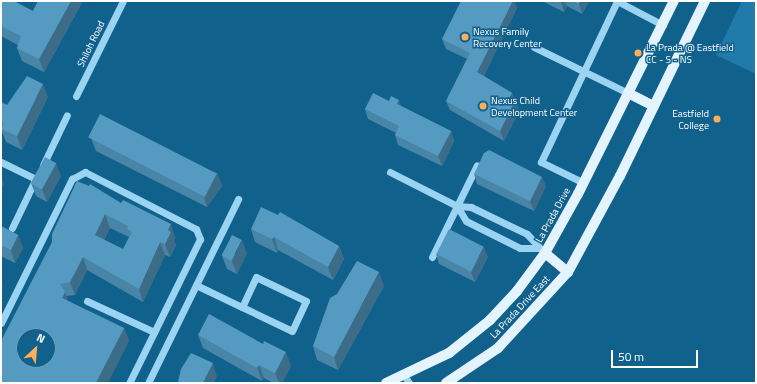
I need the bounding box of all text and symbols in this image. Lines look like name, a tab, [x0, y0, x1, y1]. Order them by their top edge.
street label: Shiloh Road	[75, 19, 107, 69]
place label: Nexus Family Recovery Center	[473, 25, 542, 48]
marker: Nexus Family Recovery Center	[460, 32, 470, 42]
place label: La Prada @ Eastfield CC - S - NS	[646, 41, 734, 64]
marker: La Prada @ Eastfield CC - S - NS	[633, 48, 643, 58]
place label: Nexus Child Development Center	[491, 94, 577, 118]
marker: Nexus Child Development Center	[478, 101, 488, 111]
place label: Eastfield College	[672, 107, 709, 130]
marker: Eastfield College	[712, 114, 722, 124]
street label: La Prada Drive	[533, 186, 573, 244]
street label: La Prada Drive East	[488, 273, 552, 341]
north arrow	[16, 328, 56, 368]
text: N	[34, 329, 48, 347]
scale bar	[613, 342, 700, 368]
text: 50 m	[618, 347, 644, 366]

